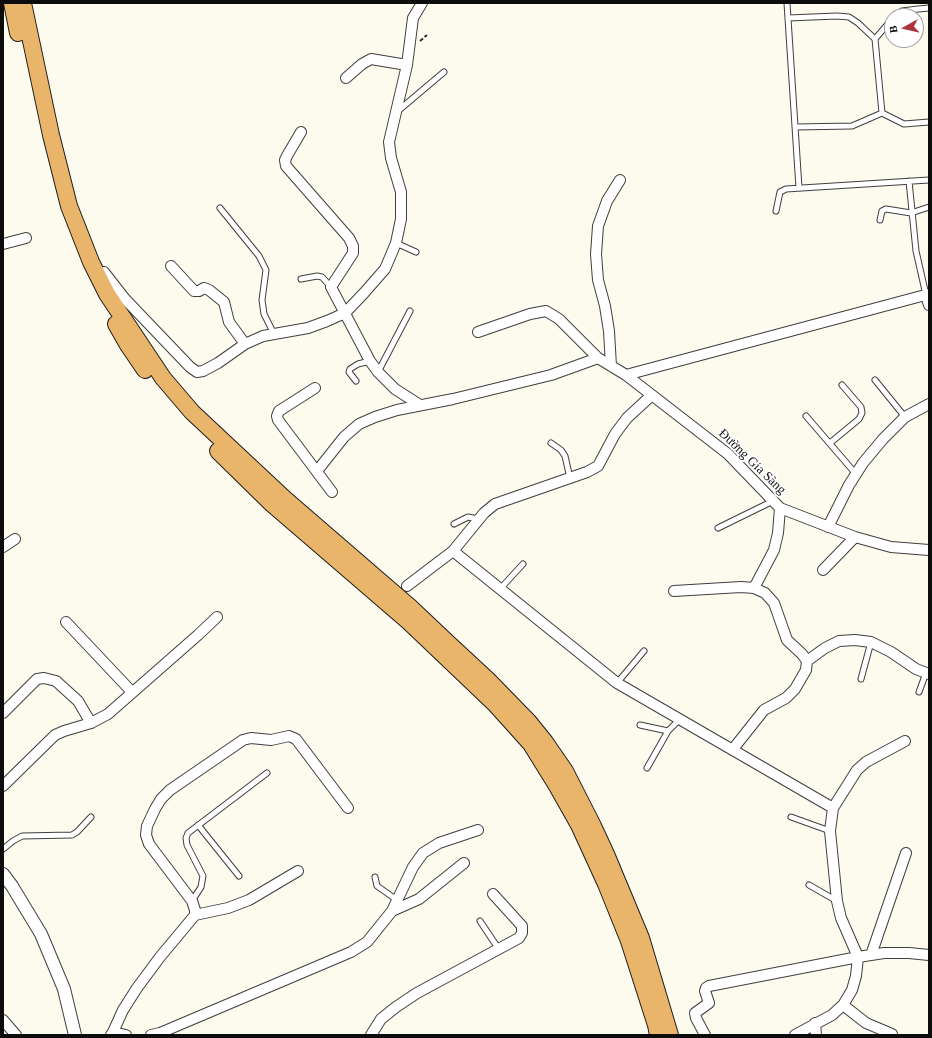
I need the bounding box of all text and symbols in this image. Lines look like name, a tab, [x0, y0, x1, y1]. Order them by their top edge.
north arrow	[884, 8, 924, 48]
text: B	[887, 25, 900, 34]
street label: Đường Gia Sàng	[715, 426, 789, 498]

